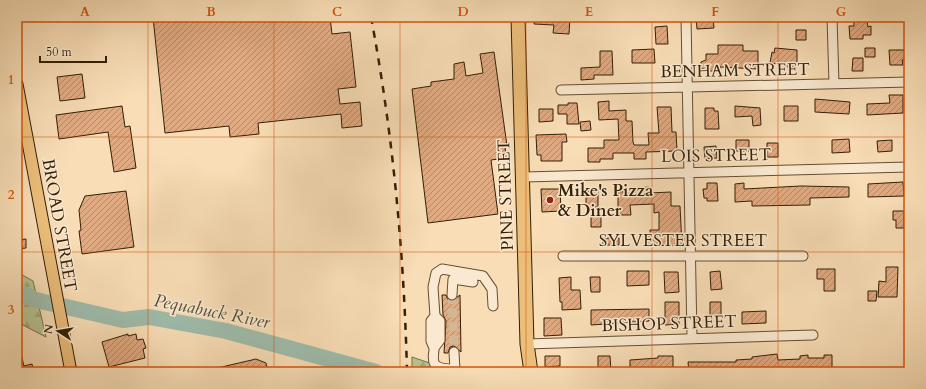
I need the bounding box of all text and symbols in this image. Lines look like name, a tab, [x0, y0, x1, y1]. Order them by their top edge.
text: A	[80, 3, 90, 21]
text: B	[206, 3, 216, 21]
text: C	[332, 3, 342, 21]
text: D	[457, 3, 469, 21]
text: E	[585, 3, 593, 21]
text: F	[711, 3, 719, 21]
text: G	[836, 3, 847, 21]
scale bar	[40, 38, 106, 64]
text: 50 m	[46, 44, 73, 60]
street label: BENHAM STREET	[660, 58, 810, 83]
text: 1	[8, 71, 14, 89]
street label: PINE STREET	[492, 139, 519, 251]
street label: LOIS STREET	[661, 143, 771, 168]
street label: BROAD STREET	[36, 157, 83, 293]
place label: Mike's Pizza & Diner	[558, 179, 654, 222]
text: 2	[8, 186, 15, 204]
marker: Mike's Pizza & Diner	[545, 195, 555, 205]
street label: SYLVESTER STREET	[599, 229, 767, 252]
water label: Pequabuck River	[152, 288, 273, 335]
text: 3	[8, 301, 15, 319]
street label: BISHOP STREET	[601, 310, 737, 337]
north arrow	[38, 311, 78, 351]
text: N	[40, 322, 57, 335]

